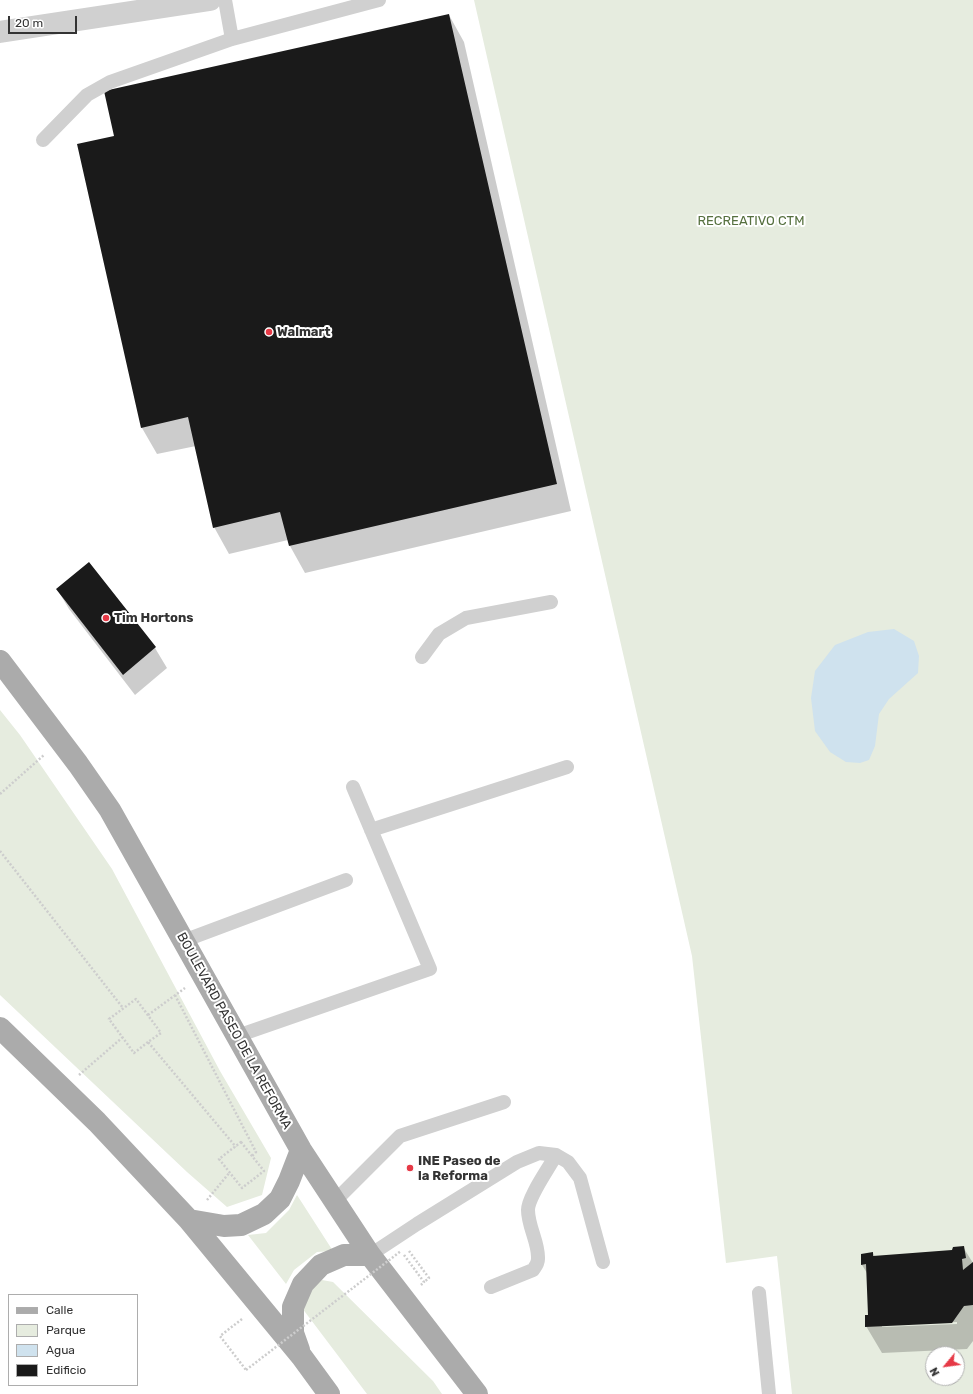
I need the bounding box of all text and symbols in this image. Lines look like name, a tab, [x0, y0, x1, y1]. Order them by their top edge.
scale bar	[10, 8, 79, 34]
text: 20 m	[15, 16, 43, 30]
park label: RECREATIVO CTM	[698, 213, 804, 229]
place label: Walmart	[277, 324, 330, 340]
marker: Walmart	[264, 327, 274, 337]
place label: Tim Hortons	[114, 610, 194, 626]
marker: Tim Hortons	[101, 613, 111, 623]
street label: BOULEVARD PASEO DE LA REFORMA	[173, 930, 295, 1132]
place label: INE Paseo de la Reforma	[418, 1153, 500, 1184]
marker: INE Paseo de la Reforma	[405, 1163, 415, 1173]
legend	[8, 1294, 138, 1386]
text: Calle	[46, 1303, 73, 1317]
text: Parque	[46, 1323, 86, 1337]
text: Agua	[46, 1343, 75, 1357]
north arrow	[925, 1346, 965, 1386]
text: Edificio	[46, 1363, 86, 1377]
text: N	[927, 1365, 943, 1378]

